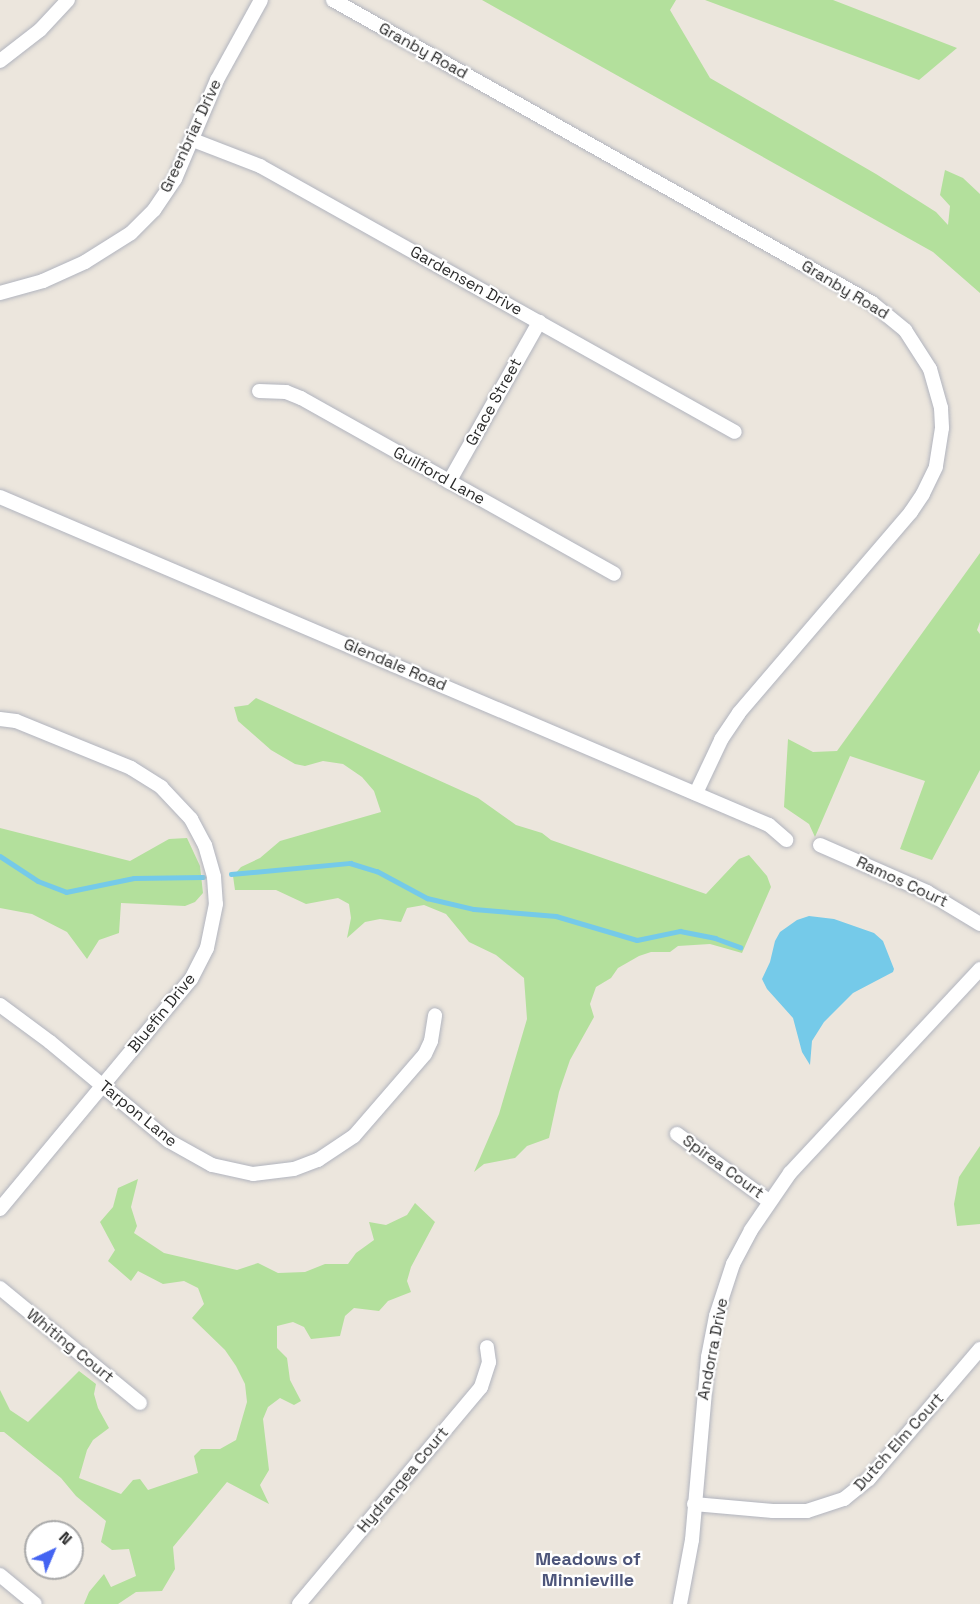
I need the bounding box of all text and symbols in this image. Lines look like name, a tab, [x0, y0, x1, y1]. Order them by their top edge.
street label: Granby Road	[375, 19, 471, 83]
street label: Greenbriar Drive	[156, 76, 226, 196]
street label: Gardensen Drive	[407, 242, 525, 320]
street label: Granby Road	[798, 256, 892, 324]
street label: Grace Street	[462, 355, 526, 449]
street label: Guilford Lane	[390, 443, 488, 509]
street label: Glendale Road	[341, 635, 449, 695]
street label: Ramos Court	[853, 852, 951, 912]
street label: Bluefin Drive	[124, 970, 200, 1056]
street label: Tarpon Lane	[95, 1077, 181, 1151]
street label: Spirea Court	[679, 1131, 767, 1203]
street label: Andorra Drive	[694, 1296, 732, 1402]
street label: Whiting Court	[23, 1305, 117, 1387]
street label: Dutch Elm Court	[850, 1389, 948, 1495]
street label: Hydrangea Court	[353, 1423, 453, 1537]
north arrow	[24, 1520, 84, 1580]
text: N	[54, 1527, 77, 1549]
district label: Meadows of Minnieville	[535, 1549, 641, 1592]

